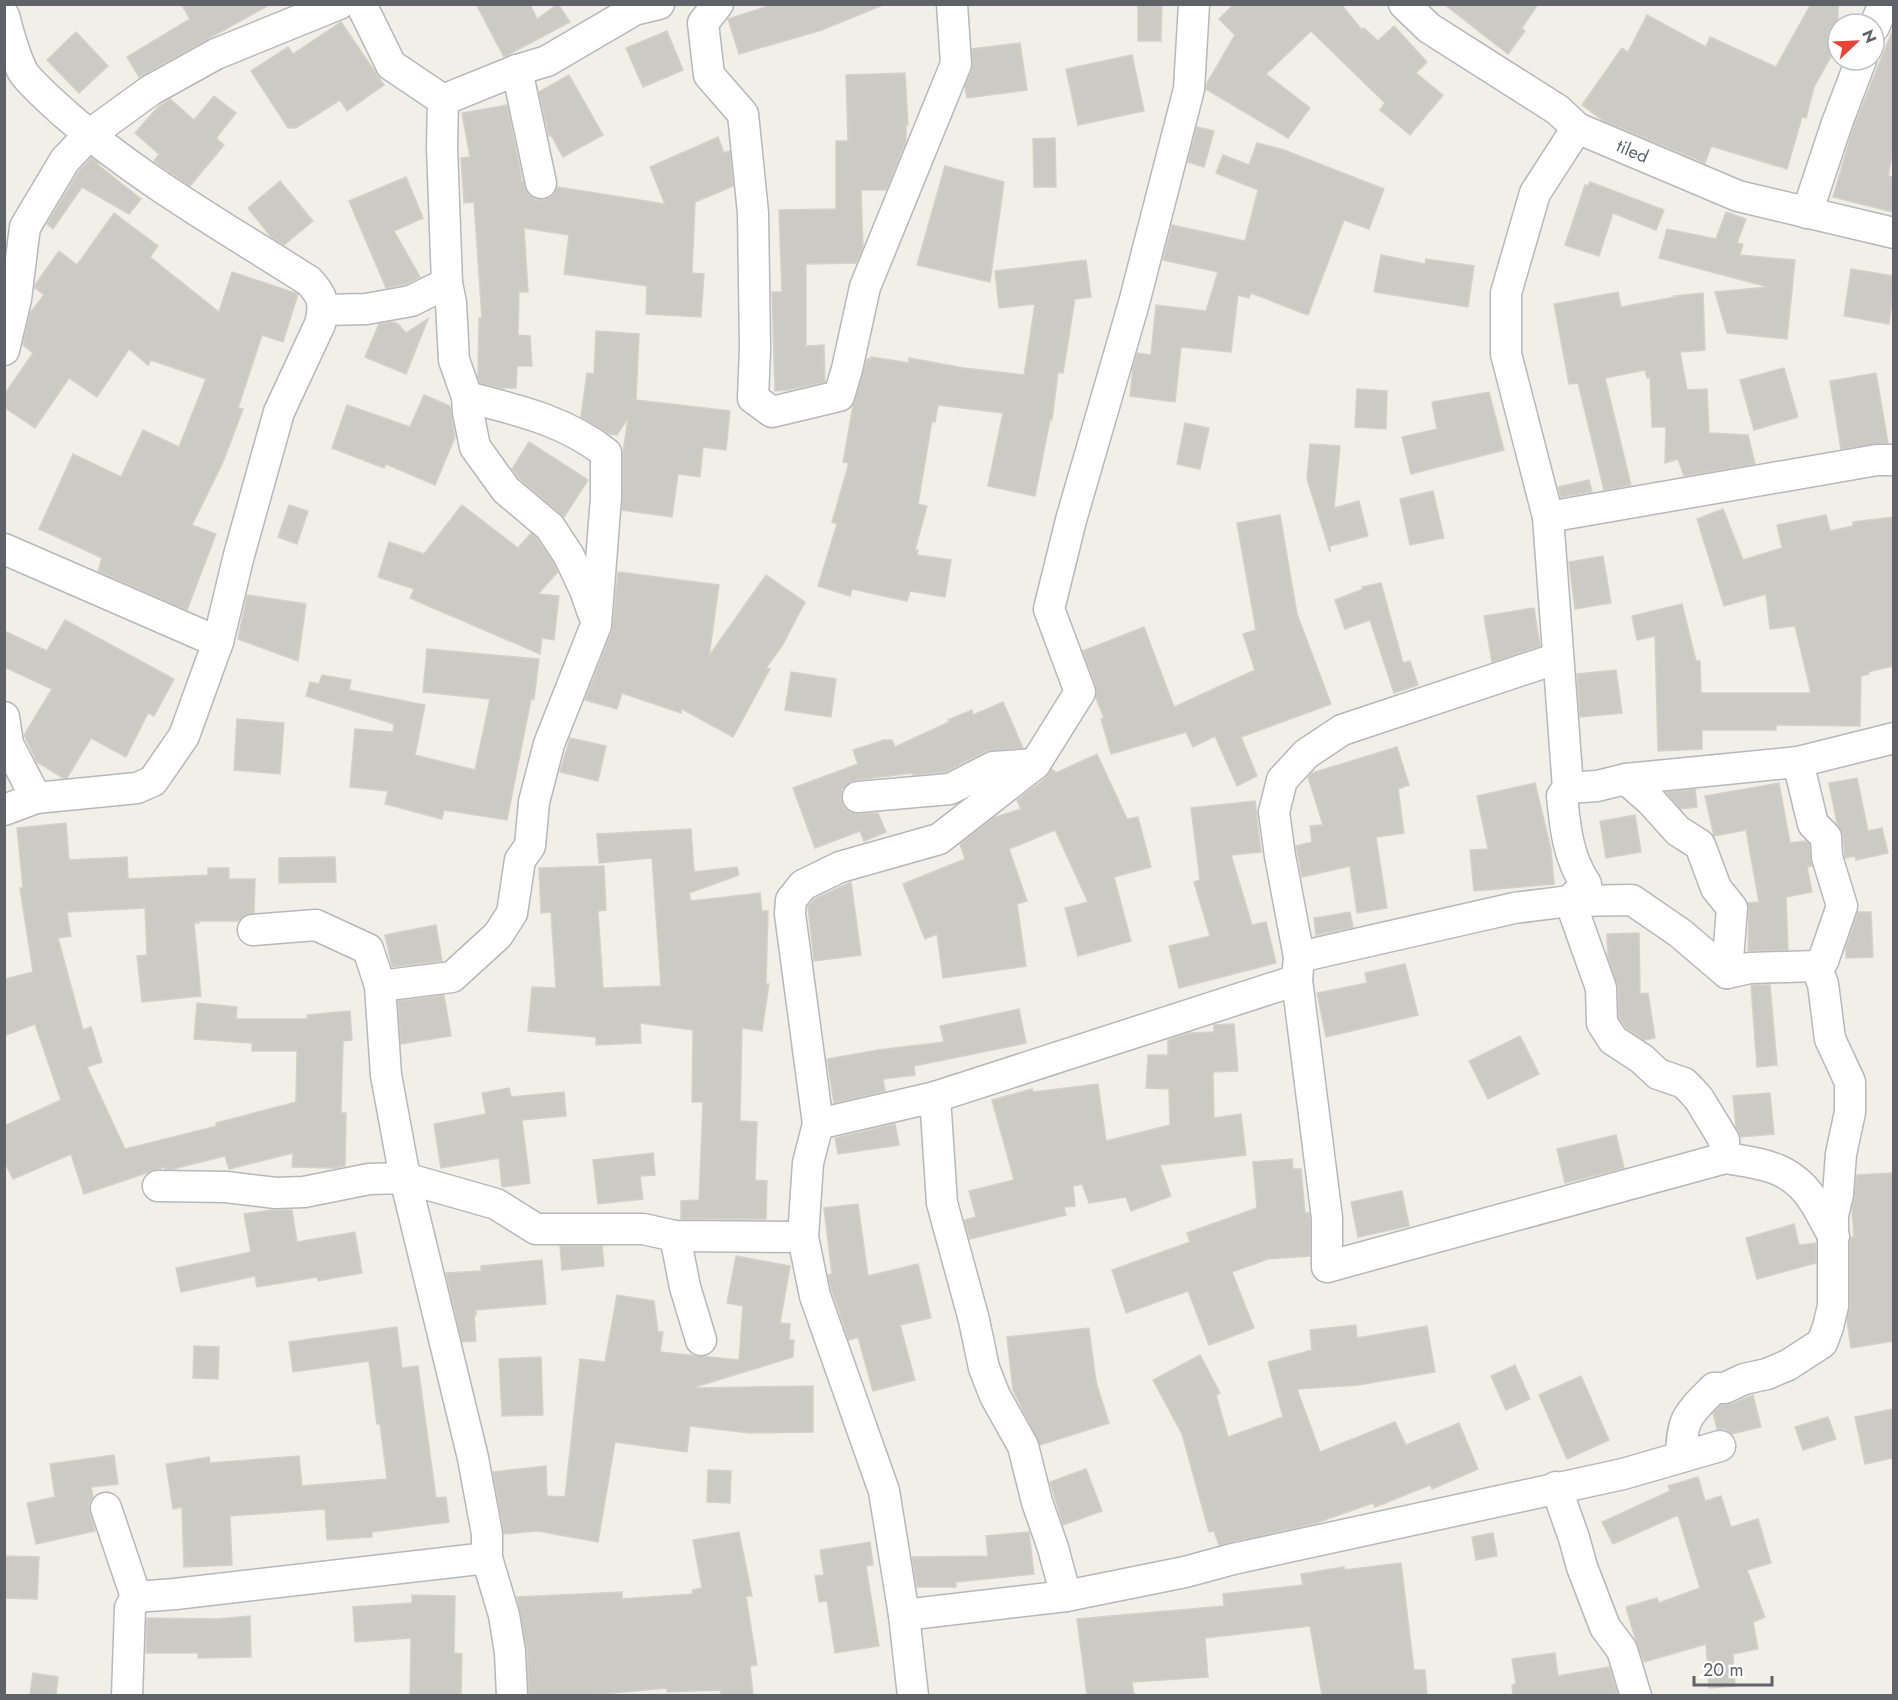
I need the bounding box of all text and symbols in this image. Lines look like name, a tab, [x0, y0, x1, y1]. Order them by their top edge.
north arrow	[1826, 12, 1886, 72]
text: N	[1856, 26, 1882, 47]
street label: tiled	[1612, 133, 1653, 170]
scale bar	[1694, 1649, 1772, 1687]
text: 20 m	[1703, 1657, 1743, 1683]

